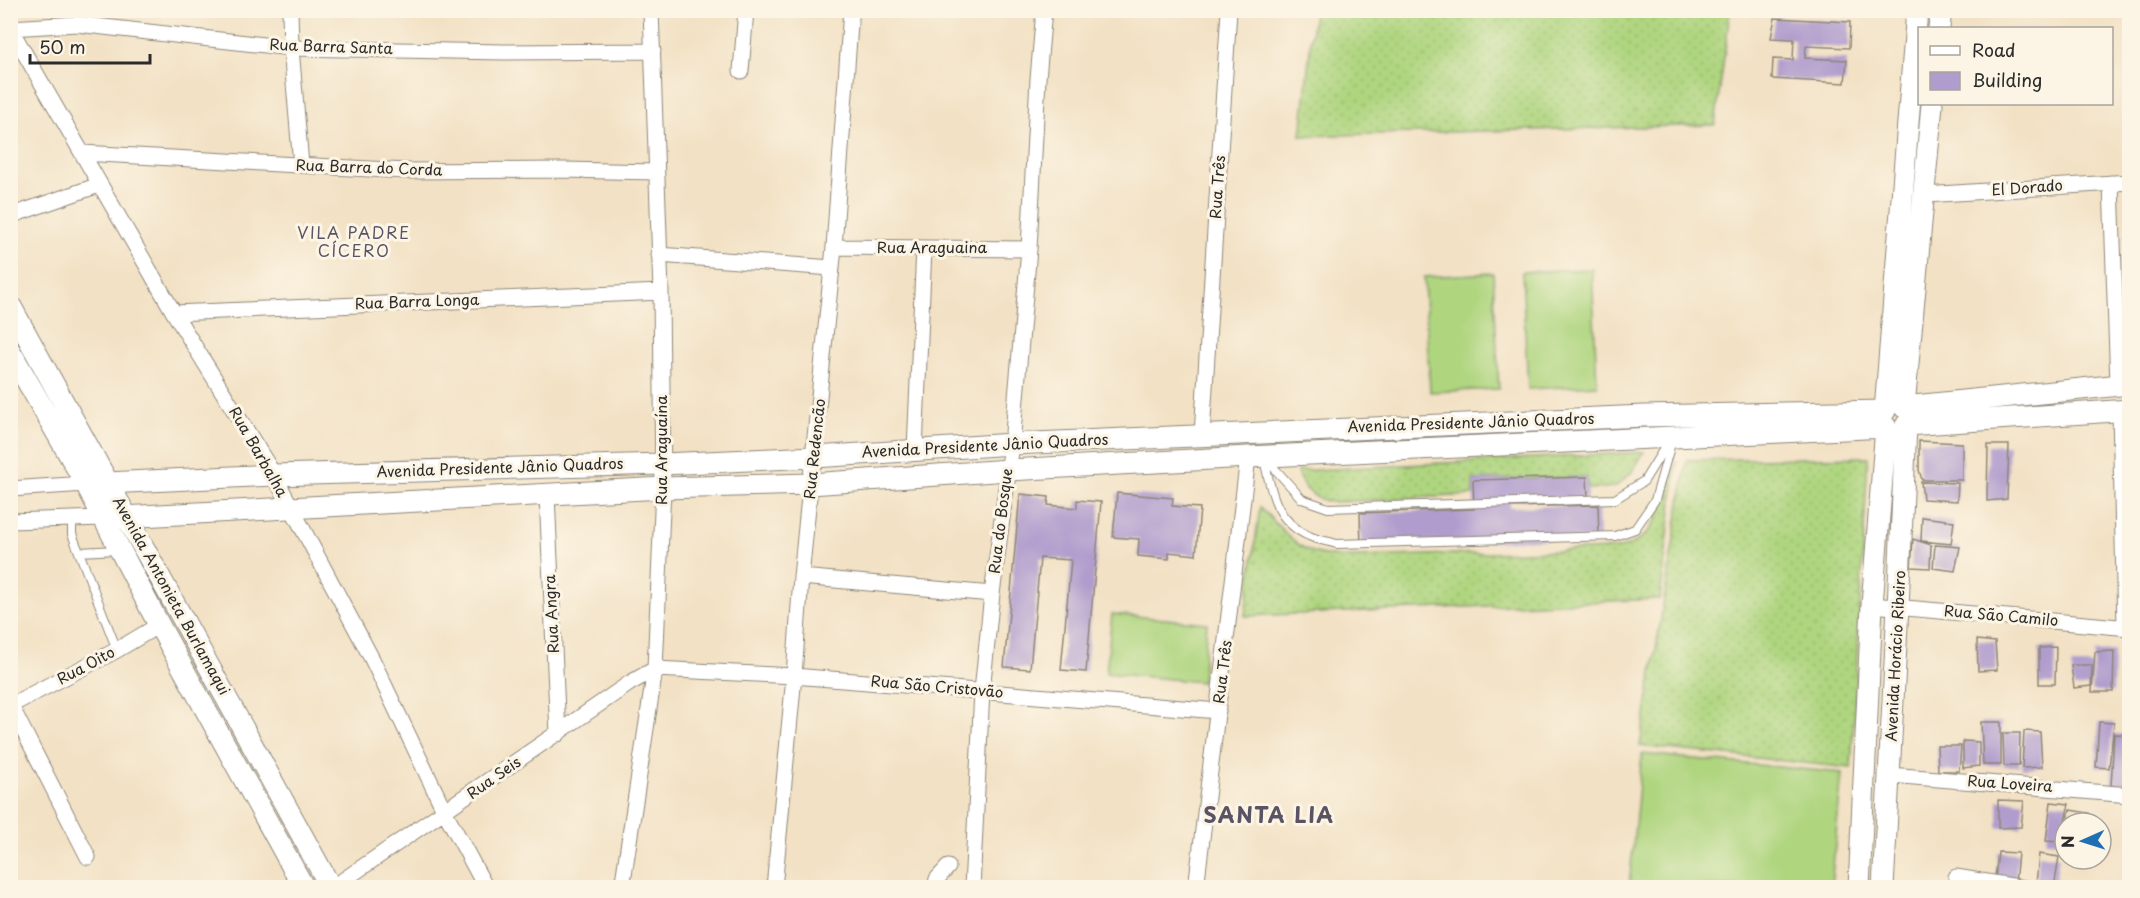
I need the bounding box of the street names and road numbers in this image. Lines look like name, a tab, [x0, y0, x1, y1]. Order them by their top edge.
street label: Rua Barra Santa	[269, 32, 394, 59]
street label: Rua Barra do Corda	[295, 152, 443, 181]
street label: Rua Três	[1203, 154, 1230, 219]
street label: El Dorado	[1990, 173, 2063, 200]
street label: Rua Araguaina	[877, 235, 988, 258]
street label: Rua Barra Longa	[354, 287, 480, 314]
street label: Rua Araguaína	[649, 395, 672, 505]
street label: Rua Redencão	[797, 397, 830, 500]
street label: Rua Barbalha	[224, 402, 295, 501]
street label: Avenida Presidente Jânio Quadros	[1347, 406, 1595, 437]
street label: Avenida Presidente Jânio Quadros	[861, 427, 1109, 462]
street label: Avenida Presidente Jânio Quadros	[376, 451, 624, 482]
street label: Rua do Bosque	[982, 467, 1017, 575]
street label: Avenida Antonieta Burlamaqui	[108, 492, 237, 699]
street label: Avenida Horácio Ribeiro	[1879, 570, 1910, 742]
street label: Rua Angra	[537, 573, 564, 654]
street label: Rua São Camilo	[1943, 598, 2059, 631]
street label: Rua Três	[1206, 639, 1237, 705]
street label: Rua Oito	[52, 640, 118, 690]
street label: Rua São Cristovão	[870, 668, 1004, 703]
street label: Rua Seis	[461, 750, 525, 804]
street label: Rua Loveira	[1967, 768, 2054, 797]

